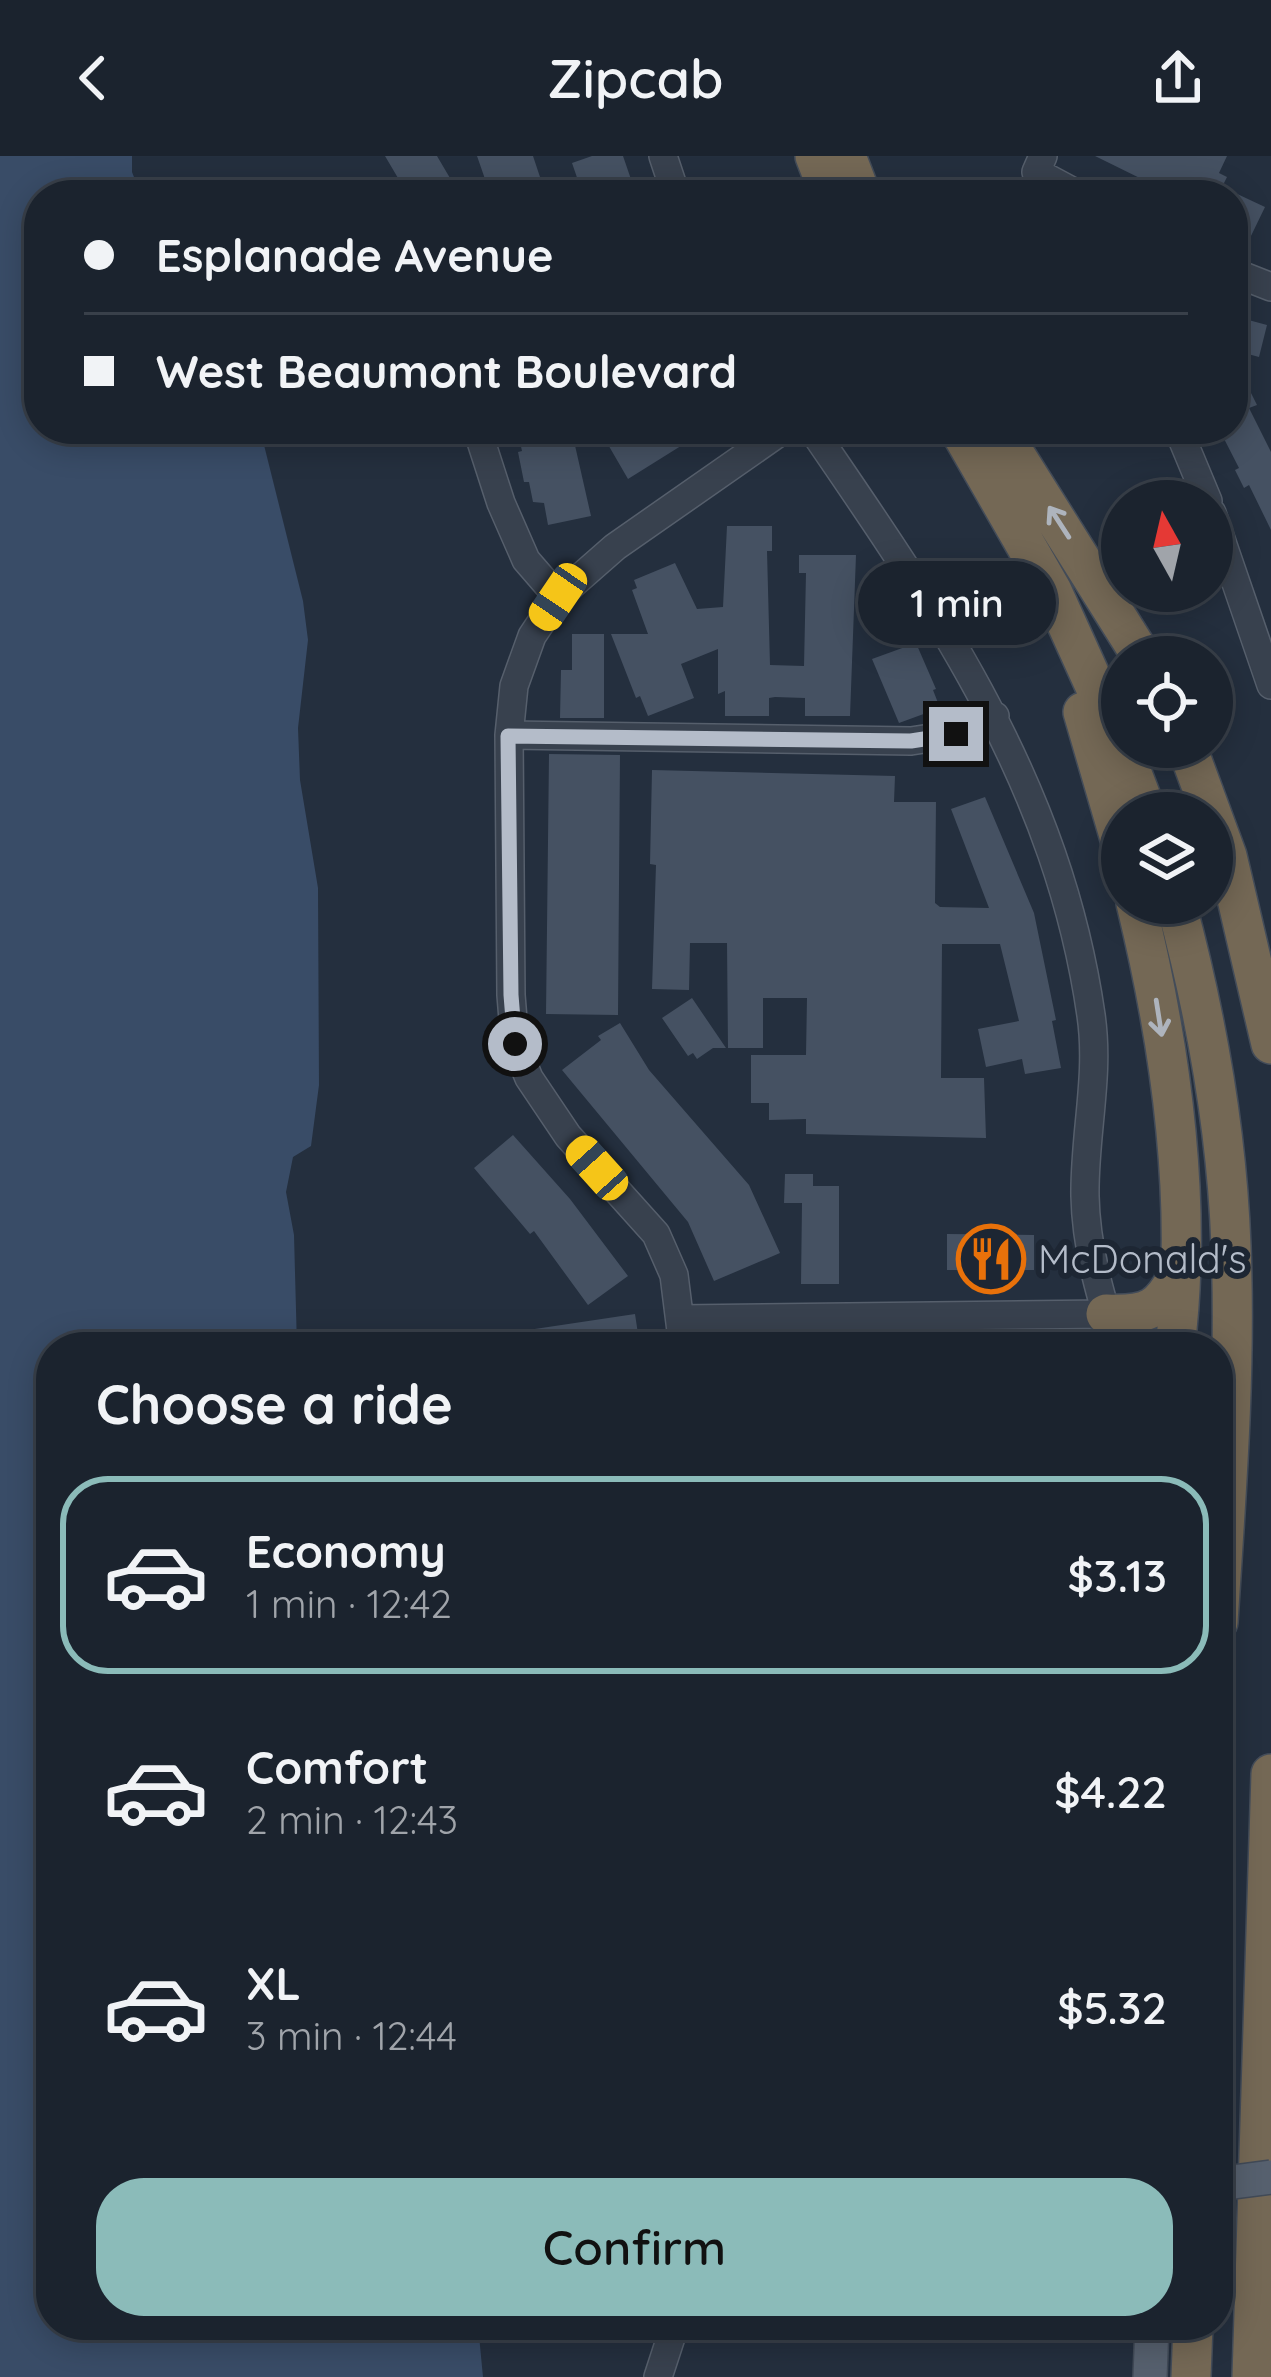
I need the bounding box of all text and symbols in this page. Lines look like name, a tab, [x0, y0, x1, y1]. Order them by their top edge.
text: Zipcab	[548, 44, 723, 112]
icon: back	[60, 45, 126, 111]
icon: share	[1145, 45, 1211, 111]
text: Esplanade Avenue	[156, 227, 554, 283]
text: West Beaumont Boulevard	[156, 343, 737, 399]
north arrow	[1101, 480, 1233, 612]
map controls	[1101, 480, 1233, 924]
one-way arrow	[1046, 505, 1071, 539]
car	[523, 557, 593, 637]
callout: 1 min	[857, 560, 1055, 644]
text: 1 min	[910, 578, 1004, 627]
button: locate	[1101, 636, 1233, 768]
route end	[929, 707, 983, 761]
button: layers	[1101, 792, 1233, 924]
one-way arrow	[1149, 997, 1172, 1036]
route start	[488, 1017, 542, 1071]
car	[560, 1129, 634, 1207]
restaurant icon: McDonald's	[956, 1224, 1026, 1294]
place label: McDonald's	[1038, 1234, 1247, 1283]
text: Choose a ride	[96, 1370, 453, 1438]
icon: car	[102, 1521, 210, 1629]
text: Economy	[246, 1523, 446, 1579]
text: $3.13	[1067, 1547, 1167, 1603]
text: 1 min · 12:42	[246, 1579, 452, 1628]
icon: car	[102, 1737, 210, 1845]
text: Comfort	[246, 1739, 428, 1795]
text: $4.22	[1054, 1763, 1167, 1819]
text: 2 min · 12:43	[246, 1795, 458, 1844]
icon: car	[102, 1953, 210, 2061]
text: XL	[246, 1955, 301, 2011]
text: $5.32	[1057, 1979, 1167, 2035]
text: 3 min · 12:44	[246, 2011, 457, 2060]
button: Confirm	[96, 2178, 1173, 2316]

